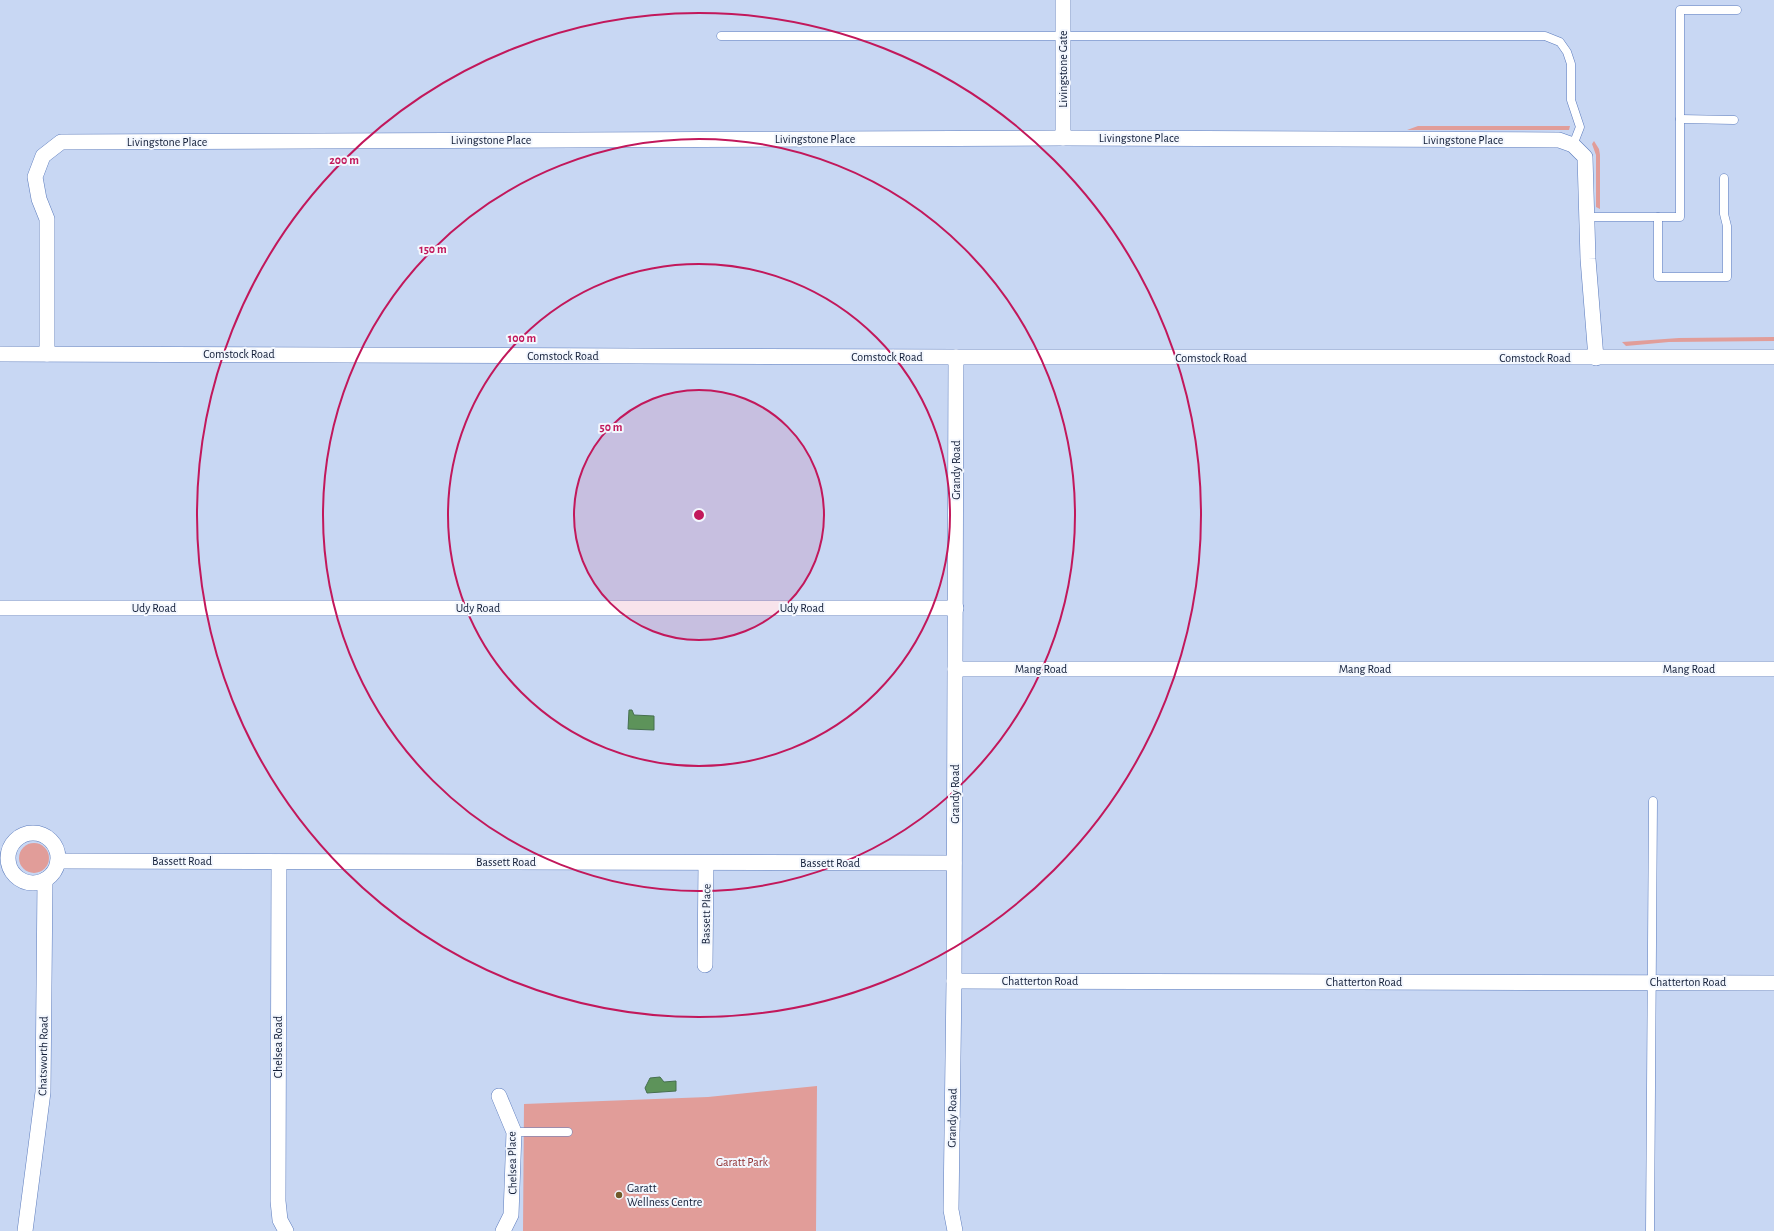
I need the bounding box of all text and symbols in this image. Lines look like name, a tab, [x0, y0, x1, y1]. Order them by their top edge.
street label: Livingstone Gate	[1057, 30, 1069, 108]
street label: Livingstone Place	[1099, 132, 1179, 144]
street label: Livingstone Place	[775, 133, 855, 145]
street label: Livingstone Place	[451, 134, 531, 146]
street label: Livingstone Place	[1423, 134, 1503, 146]
street label: Livingstone Place	[127, 136, 207, 148]
text: 200 m	[329, 154, 359, 166]
text: 150 m	[419, 243, 447, 255]
text: 100 m	[508, 332, 536, 344]
street label: Comstock Road	[203, 348, 275, 360]
street label: Comstock Road	[527, 350, 599, 362]
street label: Comstock Road	[851, 351, 923, 363]
street label: Comstock Road	[1175, 352, 1247, 364]
street label: Comstock Road	[1499, 352, 1571, 364]
text: 50 m	[600, 421, 623, 433]
street label: Grandy Road	[950, 440, 963, 500]
centre of rings	[692, 508, 706, 522]
street label: Udy Road	[132, 602, 176, 615]
street label: Udy Road	[456, 602, 500, 615]
street label: Udy Road	[780, 602, 824, 615]
street label: Mang Road	[1015, 663, 1067, 675]
street label: Mang Road	[1339, 663, 1391, 675]
street label: Mang Road	[1663, 663, 1715, 675]
street label: Grandy Road	[949, 764, 962, 824]
street label: Bassett Road	[152, 855, 212, 867]
street label: Bassett Road	[476, 856, 536, 868]
street label: Bassett Road	[800, 857, 860, 869]
street label: Bassett Place	[699, 883, 713, 945]
street label: Chatterton Road	[1002, 975, 1078, 987]
street label: Chatterton Road	[1326, 976, 1402, 988]
street label: Chatterton Road	[1650, 976, 1726, 988]
street label: Chatsworth Road	[36, 1016, 50, 1096]
street label: Chelsea Road	[272, 1016, 284, 1078]
street label: Grandy Road	[945, 1088, 960, 1148]
street label: Chelsea Place	[505, 1131, 519, 1195]
park label: Garatt Park	[716, 1156, 769, 1168]
place label: Garatt Wellness Centre	[627, 1182, 702, 1208]
marker: Garatt Wellness Centre	[614, 1190, 624, 1200]

